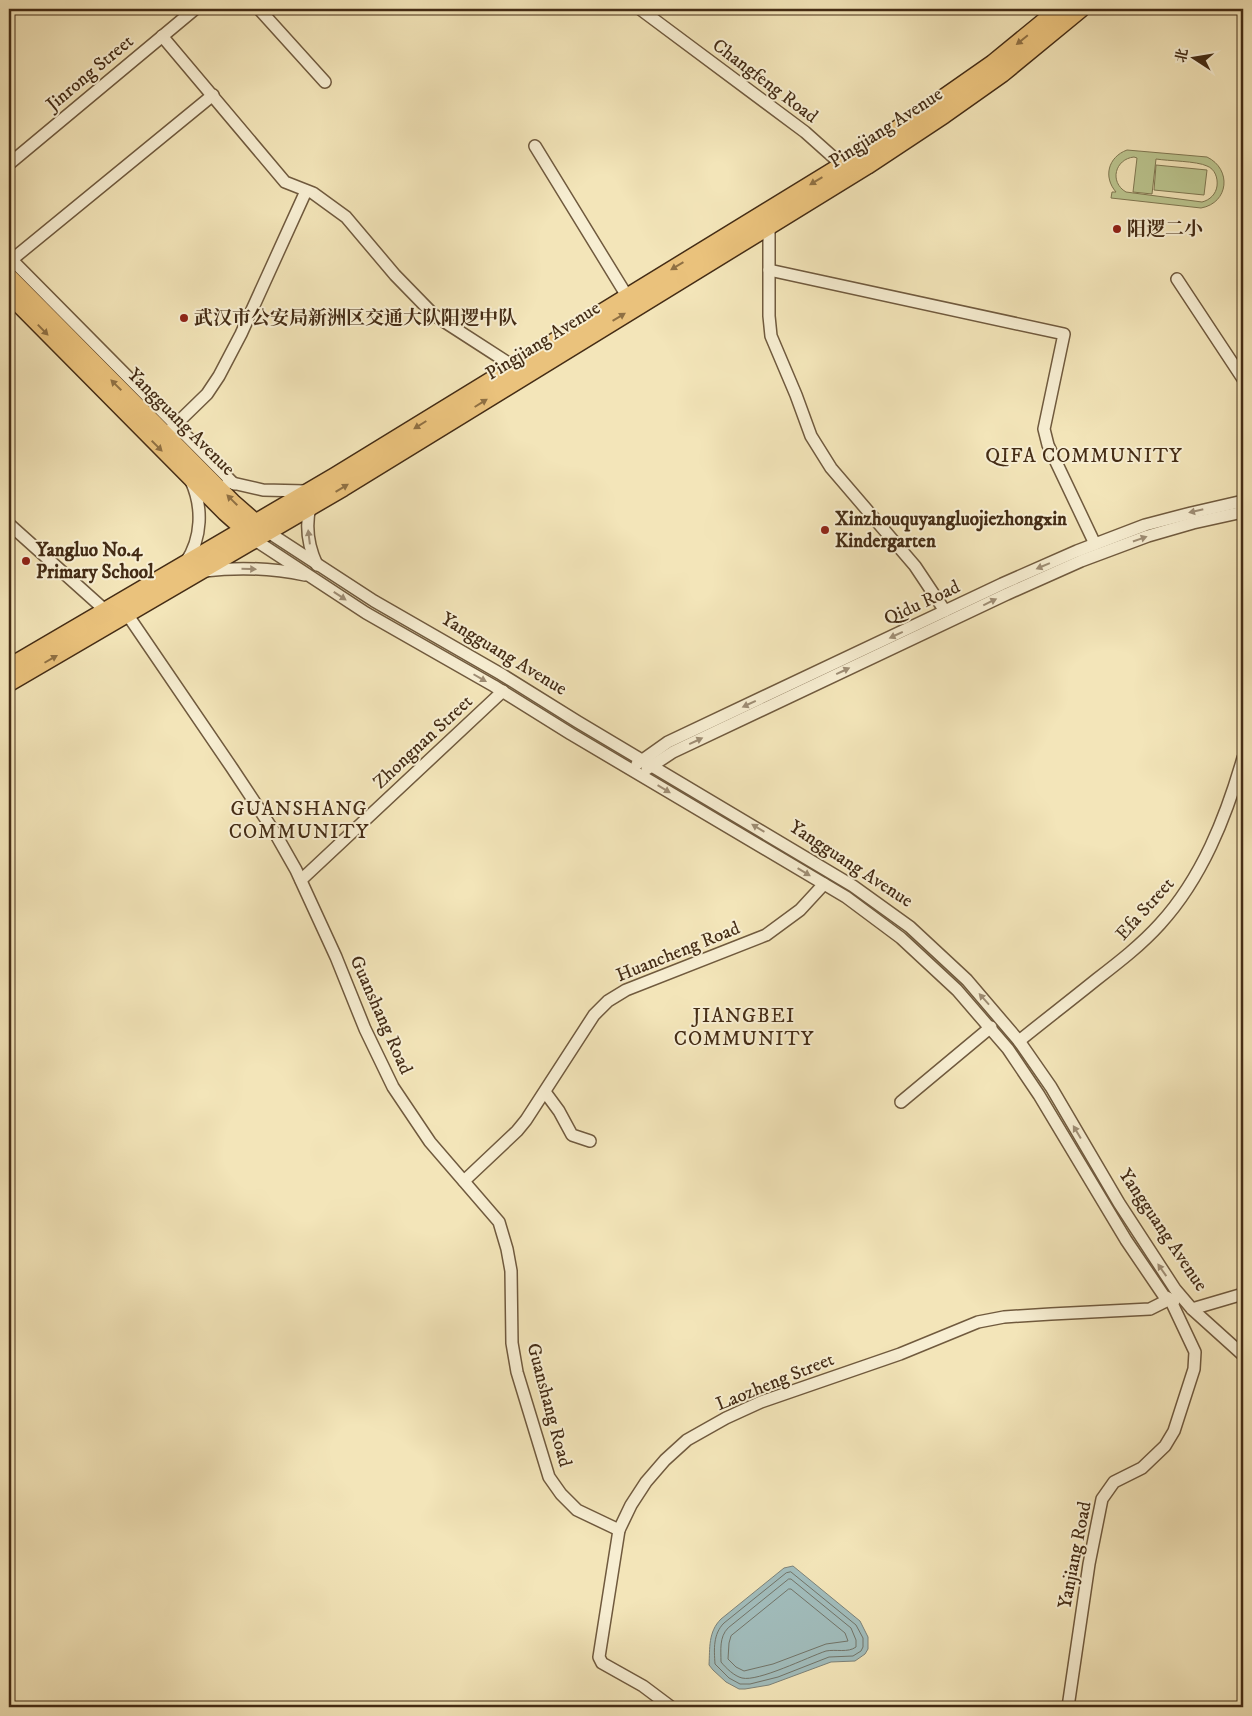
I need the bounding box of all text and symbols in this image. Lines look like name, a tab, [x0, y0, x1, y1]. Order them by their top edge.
street label: Jinrong Street	[40, 30, 138, 117]
north arrow	[1170, 32, 1220, 82]
street label: Changfeng Road	[708, 34, 823, 128]
one-way arrow	[1015, 34, 1028, 45]
text: 北	[1172, 47, 1193, 64]
street label: Pingjiang Avenue	[825, 83, 947, 173]
one-way arrow	[809, 176, 822, 185]
place label: 阳逻二小	[1127, 218, 1203, 241]
marker: 阳逻二小	[1111, 223, 1123, 235]
one-way arrow	[670, 261, 683, 270]
street label: Pingjiang Avenue	[482, 297, 605, 385]
place label: 武汉市公安局新洲区交通大队阳逻中队	[194, 307, 517, 330]
marker: 武汉市公安局新洲区交通大队阳逻中队	[178, 312, 190, 324]
one-way arrow	[612, 313, 625, 322]
one-way arrow	[37, 324, 49, 336]
street label: Yangguang Avenue	[122, 363, 240, 481]
one-way arrow	[111, 380, 123, 392]
one-way arrow	[474, 399, 487, 408]
one-way arrow	[413, 420, 426, 429]
one-way arrow	[151, 439, 163, 451]
district label: QIFA COMMUNITY	[985, 444, 1183, 469]
one-way arrow	[336, 484, 349, 493]
one-way arrow	[226, 494, 238, 506]
place label: Xinzhouquyangluojiezhongxin Kindergarten	[835, 508, 1068, 553]
one-way arrow	[1187, 508, 1203, 516]
marker: Xinzhouquyangluojiezhongxin Kindergarten	[819, 524, 831, 536]
one-way arrow	[305, 528, 313, 544]
one-way arrow	[1133, 534, 1148, 542]
place label: Yangluo No.4 Primary School	[35, 539, 154, 584]
marker: Yangluo No.4 Primary School	[20, 555, 32, 567]
one-way arrow	[1036, 562, 1050, 570]
one-way arrow	[241, 565, 257, 573]
street label: Qidu Road	[880, 575, 964, 631]
one-way arrow	[333, 591, 346, 600]
one-way arrow	[983, 597, 997, 605]
street label: Yangguang Avenue	[437, 607, 571, 701]
one-way arrow	[889, 631, 903, 639]
one-way arrow	[44, 654, 57, 663]
one-way arrow	[836, 667, 850, 675]
one-way arrow	[472, 674, 487, 682]
street label: Zhongnan Street	[369, 690, 477, 794]
one-way arrow	[742, 700, 756, 708]
one-way arrow	[689, 736, 703, 744]
one-way arrow	[657, 784, 670, 793]
district label: GUANSHANG COMMUNITY	[229, 797, 369, 845]
street label: Yangguang Avenue	[785, 816, 917, 913]
one-way arrow	[751, 824, 764, 833]
one-way arrow	[797, 867, 810, 876]
street label: Efa Street	[1111, 873, 1179, 945]
street label: Huancheng Road	[613, 917, 744, 987]
street label: Guanshang Road	[345, 952, 418, 1078]
one-way arrow	[978, 993, 990, 1005]
district label: JIANGBEI COMMUNITY	[674, 1004, 814, 1052]
one-way arrow	[1073, 1124, 1081, 1139]
street label: Yangguang Avenue	[1114, 1164, 1212, 1296]
one-way arrow	[1157, 1263, 1167, 1277]
street label: Guanshang Road	[521, 1340, 577, 1470]
street label: Laozheng Street	[713, 1348, 837, 1416]
street label: Yanjiang Road	[1053, 1499, 1097, 1611]

